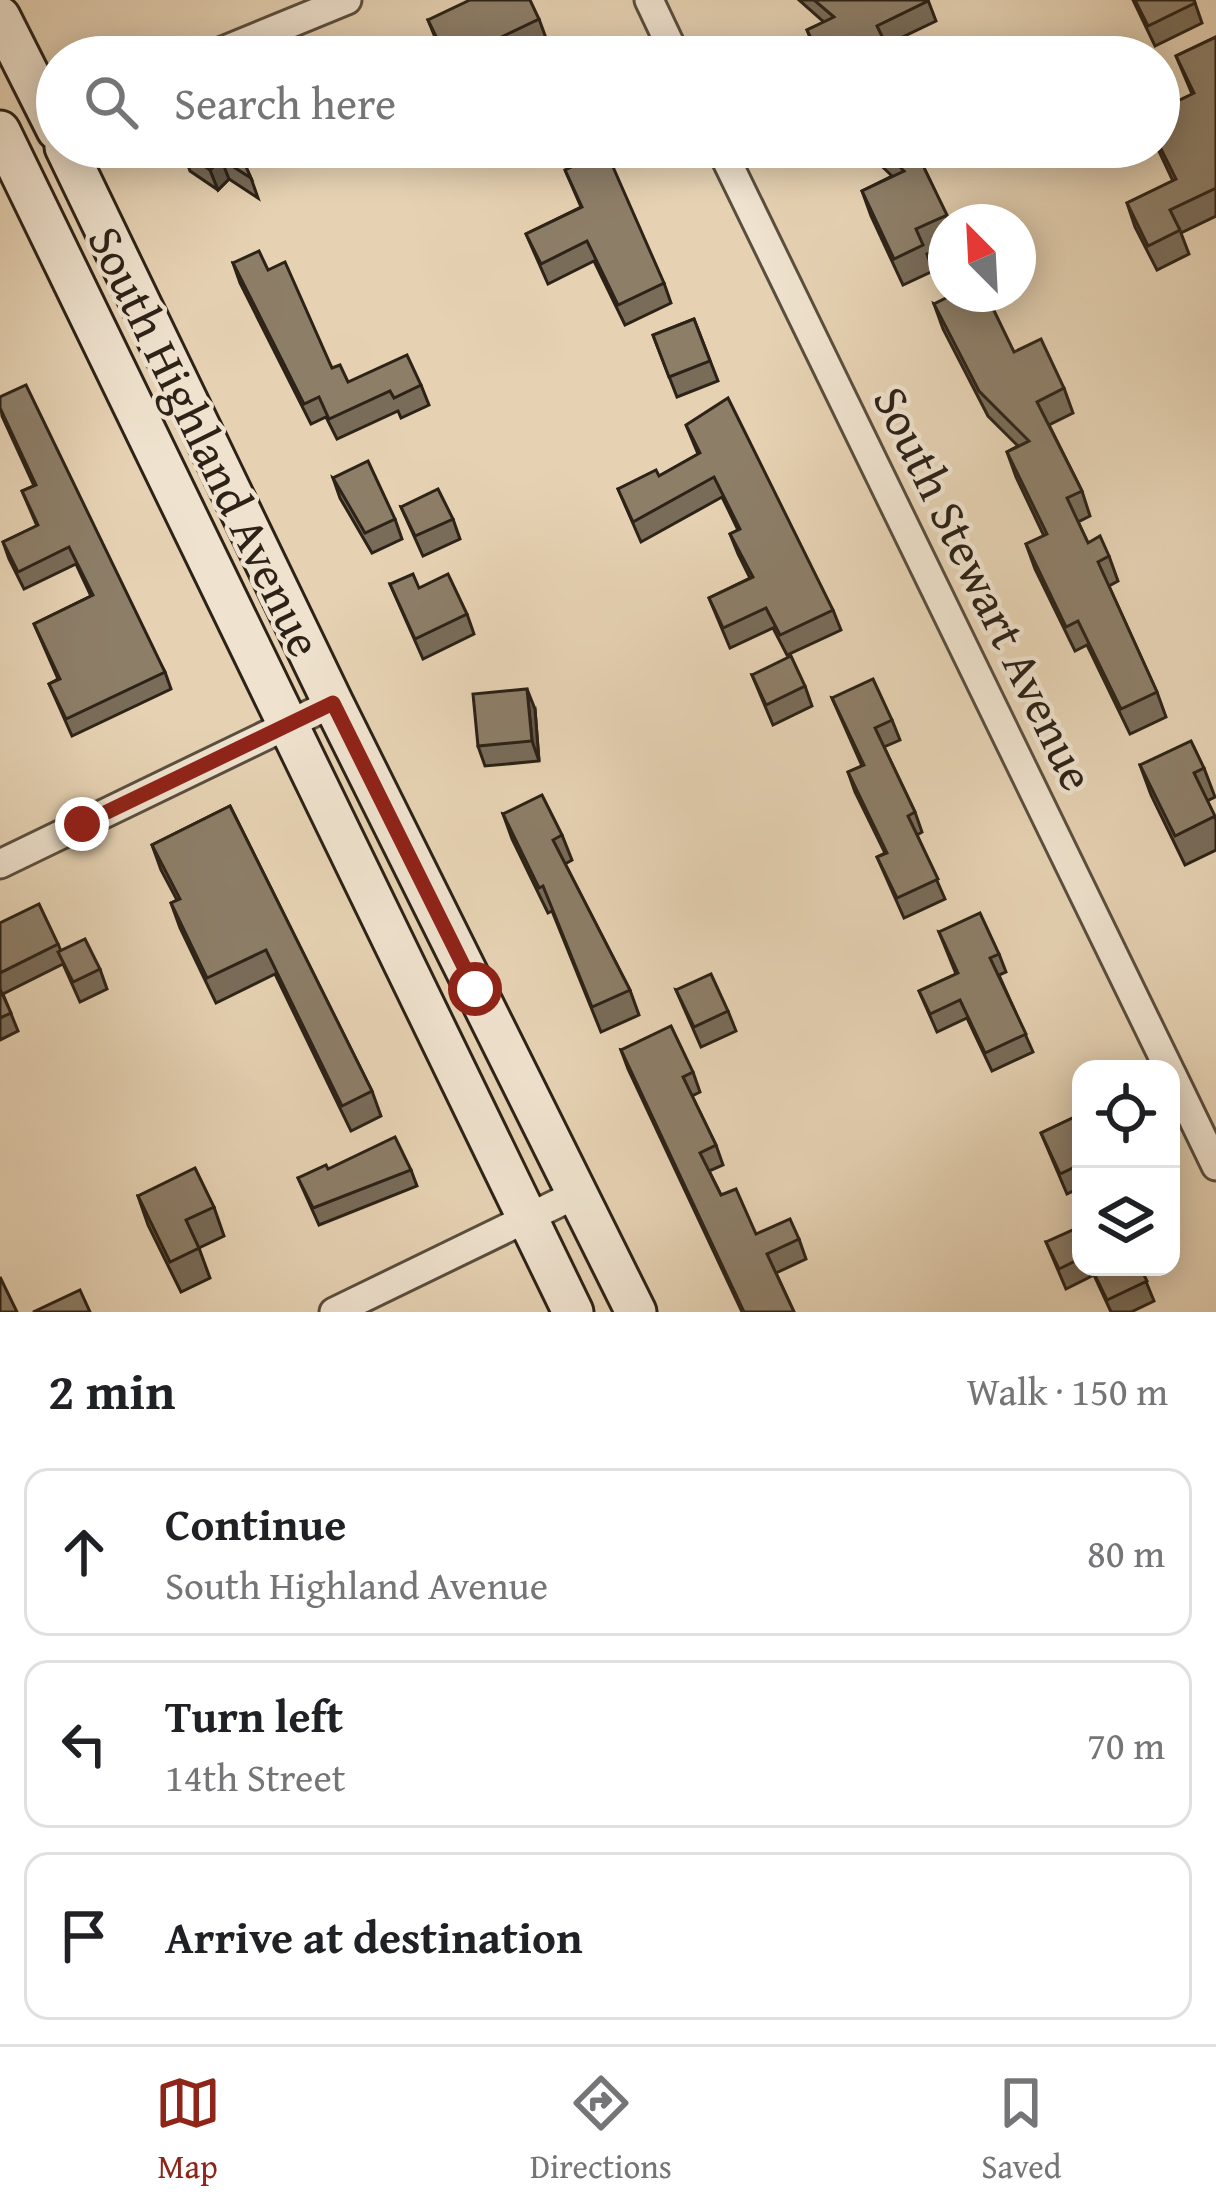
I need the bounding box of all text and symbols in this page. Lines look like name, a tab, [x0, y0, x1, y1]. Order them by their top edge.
search box	[36, 36, 1180, 168]
icon: search	[78, 69, 144, 135]
text: Search here	[174, 70, 396, 135]
north arrow	[928, 204, 1036, 312]
street label: South Highland Avenue	[71, 214, 341, 668]
street label: South Stewart Avenue	[856, 374, 1114, 802]
route end	[55, 797, 109, 851]
route start	[448, 962, 502, 1016]
map controls	[1072, 1060, 1180, 1276]
button: locate	[1072, 1060, 1180, 1168]
button: layers	[1072, 1168, 1180, 1276]
text: 2 min	[48, 1353, 175, 1428]
text: Walk · 150 m	[967, 1362, 1168, 1419]
text: Continue	[165, 1491, 346, 1556]
icon: ahead	[51, 1519, 117, 1585]
text: 80 m	[1087, 1524, 1165, 1581]
text: South Highland Avenue	[165, 1556, 548, 1613]
text: Turn left	[165, 1683, 343, 1748]
icon: left	[51, 1711, 117, 1777]
text: 70 m	[1087, 1716, 1165, 1773]
text: 14th Street	[165, 1748, 345, 1805]
icon: arrive	[51, 1903, 117, 1969]
text: Arrive at destination	[165, 1904, 583, 1969]
tab: Map	[155, 2070, 221, 2190]
tab: Directions	[530, 2070, 672, 2190]
tab: Saved	[981, 2070, 1061, 2190]

